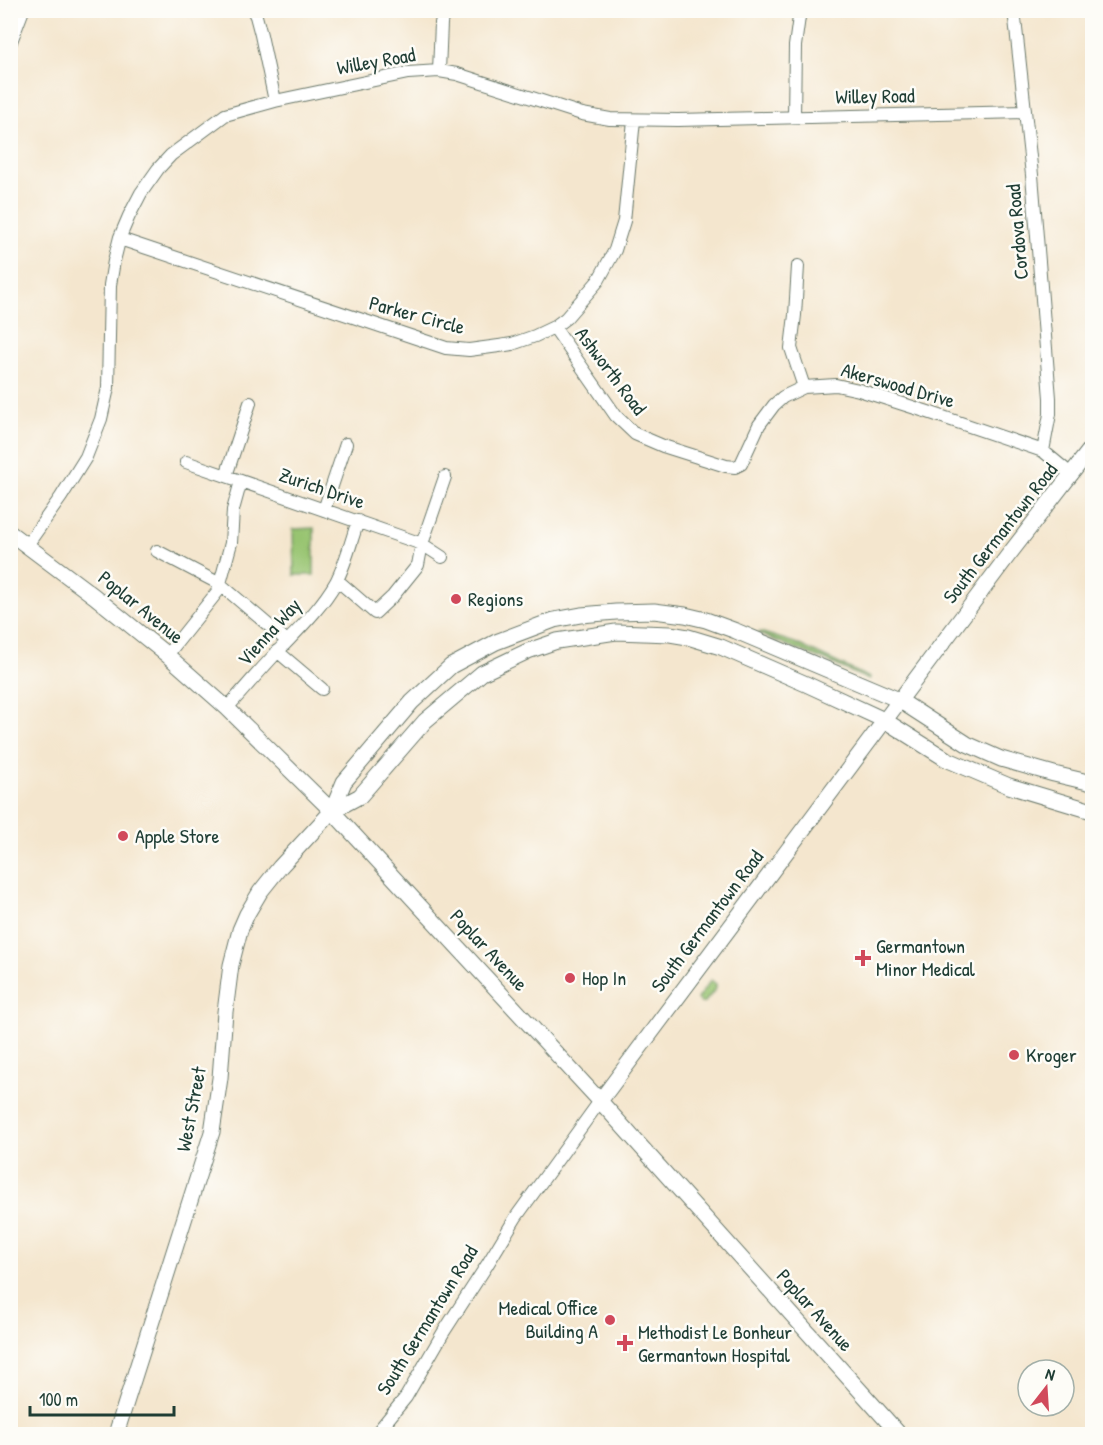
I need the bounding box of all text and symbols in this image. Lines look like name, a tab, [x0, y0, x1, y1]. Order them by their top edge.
street label: Willey Road	[335, 40, 417, 81]
street label: Willey Road	[835, 81, 915, 110]
street label: Cordova Road	[999, 183, 1034, 281]
street label: Parker Circle	[366, 289, 468, 340]
street label: Ashworth Road	[569, 321, 653, 420]
street label: Akerswood Drive	[838, 355, 958, 414]
street label: South Germantown Road	[936, 457, 1063, 609]
street label: Zurich Drive	[276, 460, 369, 515]
street label: Poplar Avenue	[93, 564, 190, 649]
place label: Regions	[468, 585, 524, 612]
street label: Vienna Way	[231, 592, 306, 671]
marker: Regions	[449, 592, 463, 606]
place label: Apple Store	[135, 822, 220, 849]
marker: Apple Store	[116, 829, 130, 843]
street label: South Germantown Road	[644, 844, 769, 997]
street label: Poplar Avenue	[445, 903, 534, 996]
place label: Germantown Minor Medical	[876, 932, 976, 982]
marker: Germantown Minor Medical	[854, 949, 872, 967]
place label: Hop In	[582, 964, 626, 991]
marker: Hop In	[563, 971, 577, 985]
place label: Kroger	[1026, 1041, 1077, 1068]
marker: Kroger	[1007, 1048, 1021, 1062]
street label: West Street	[169, 1063, 212, 1154]
street label: South Germantown Road	[370, 1240, 484, 1400]
street label: Poplar Avenue	[771, 1263, 860, 1357]
place label: Medical Office Building A	[499, 1294, 598, 1344]
marker: Medical Office Building A	[603, 1313, 617, 1327]
place label: Methodist Le Bonheur Germantown Hospital	[638, 1318, 792, 1368]
marker: Methodist Le Bonheur Germantown Hospital	[616, 1334, 634, 1352]
north arrow	[1016, 1358, 1076, 1418]
text: N	[1043, 1362, 1058, 1386]
scale bar	[30, 1379, 174, 1417]
text: 100 m	[39, 1387, 78, 1412]

